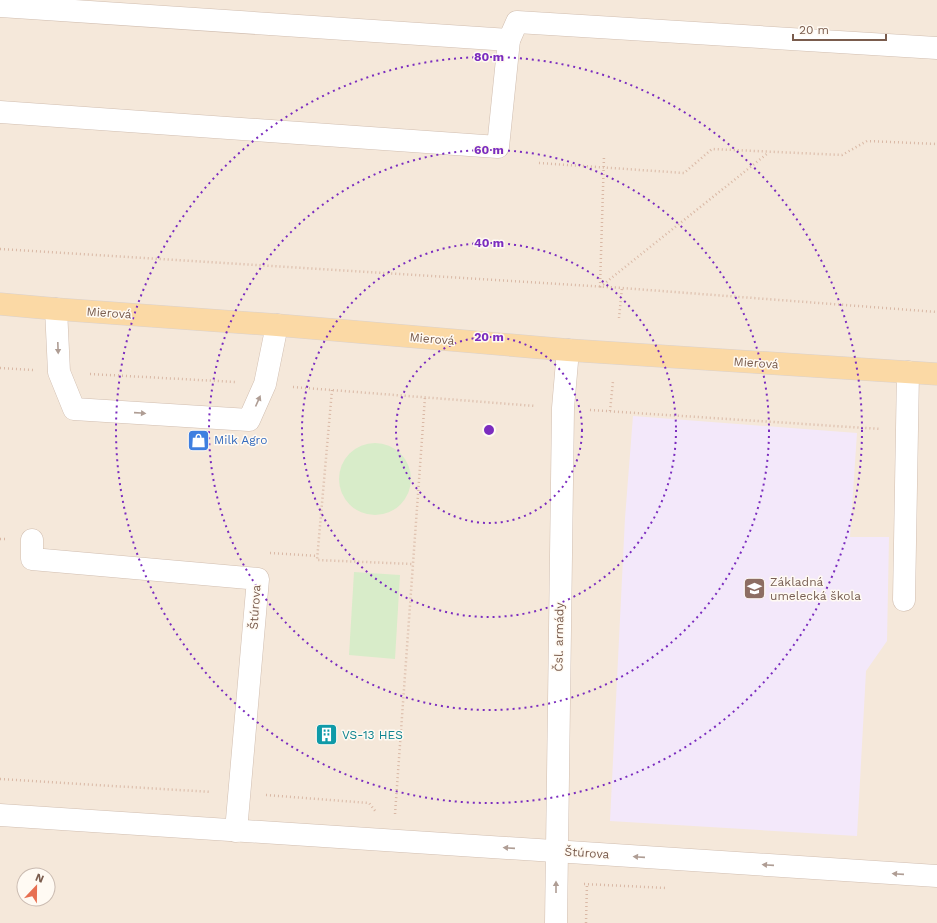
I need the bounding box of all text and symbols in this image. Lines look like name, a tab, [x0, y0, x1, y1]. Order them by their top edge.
scale bar	[793, 16, 886, 42]
text: 20 m	[799, 23, 829, 37]
text: 80 m	[474, 50, 504, 64]
text: 60 m	[474, 143, 504, 157]
text: 40 m	[474, 236, 504, 250]
street label: Mierová	[86, 304, 132, 322]
street label: Mierová	[409, 330, 455, 348]
text: 20 m	[474, 330, 504, 344]
one-way arrow	[55, 342, 61, 355]
street label: Mierová	[733, 354, 779, 372]
one-way arrow	[255, 395, 261, 407]
one-way arrow	[134, 410, 146, 417]
centre of rings	[482, 423, 496, 437]
shop icon: Milk Agro	[185, 427, 211, 453]
place label: Milk Agro	[214, 433, 267, 447]
place label: Základná umelecká škola	[770, 575, 861, 603]
school or university icon: Základná umelecká škola	[742, 576, 768, 602]
street label: Štúrova	[246, 584, 264, 630]
street label: Čsl. armády	[551, 602, 567, 672]
building icon: VS-13 HES	[313, 722, 339, 748]
place label: VS-13 HES	[342, 728, 403, 742]
street label: Štúrova	[564, 844, 610, 862]
one-way arrow	[503, 845, 515, 852]
one-way arrow	[633, 853, 645, 860]
one-way arrow	[762, 862, 774, 869]
north arrow	[16, 867, 56, 907]
one-way arrow	[892, 870, 904, 877]
text: N	[33, 871, 46, 886]
one-way arrow	[553, 880, 559, 893]

